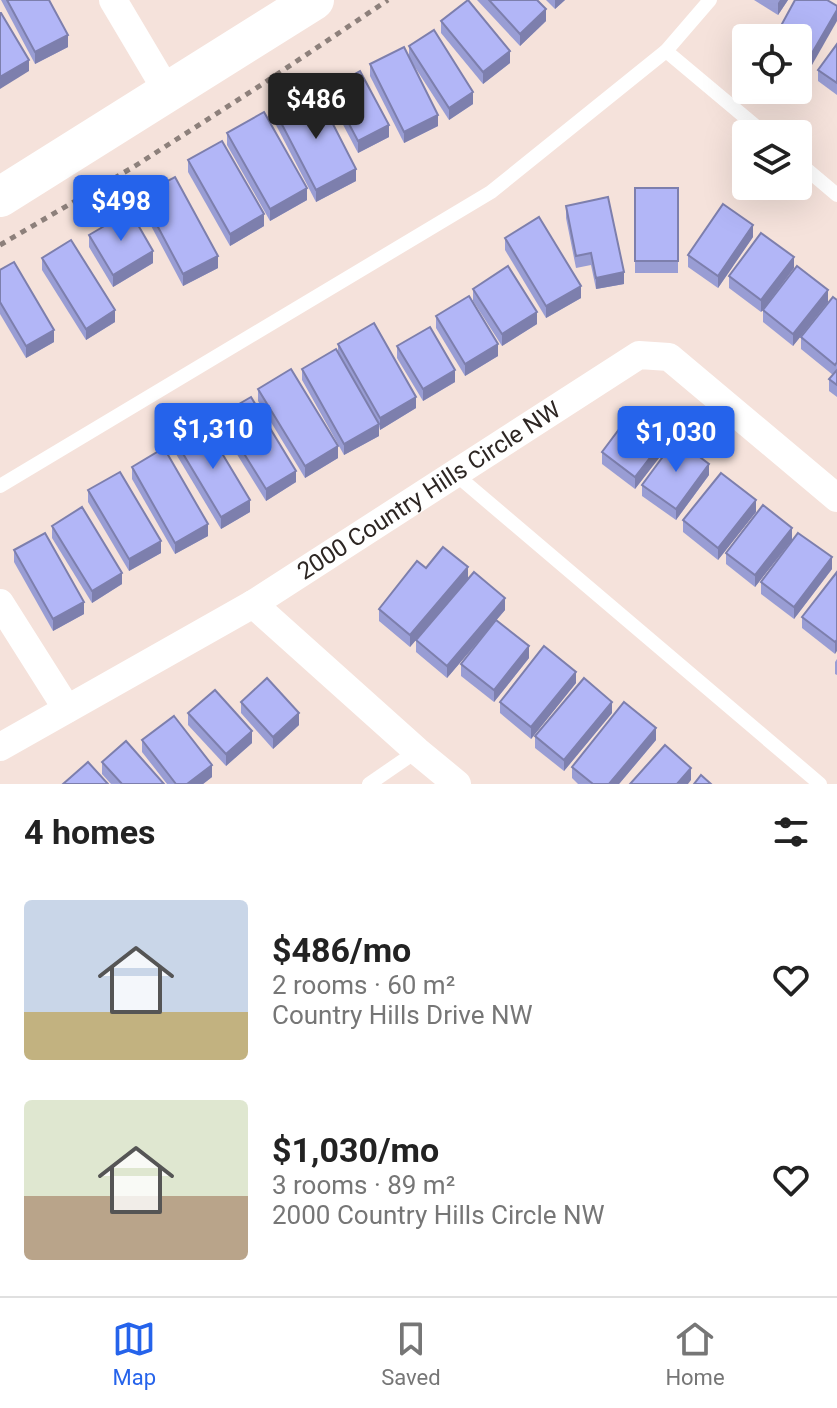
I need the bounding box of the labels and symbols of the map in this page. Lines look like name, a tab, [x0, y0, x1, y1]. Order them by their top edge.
pin: $486	[269, 73, 363, 141]
pin: $498	[74, 175, 168, 243]
street label: 2000 Country Hills Circle NW	[292, 395, 566, 586]
pin: $1,310	[148, 403, 278, 471]
pin: $1,030	[611, 406, 741, 474]

